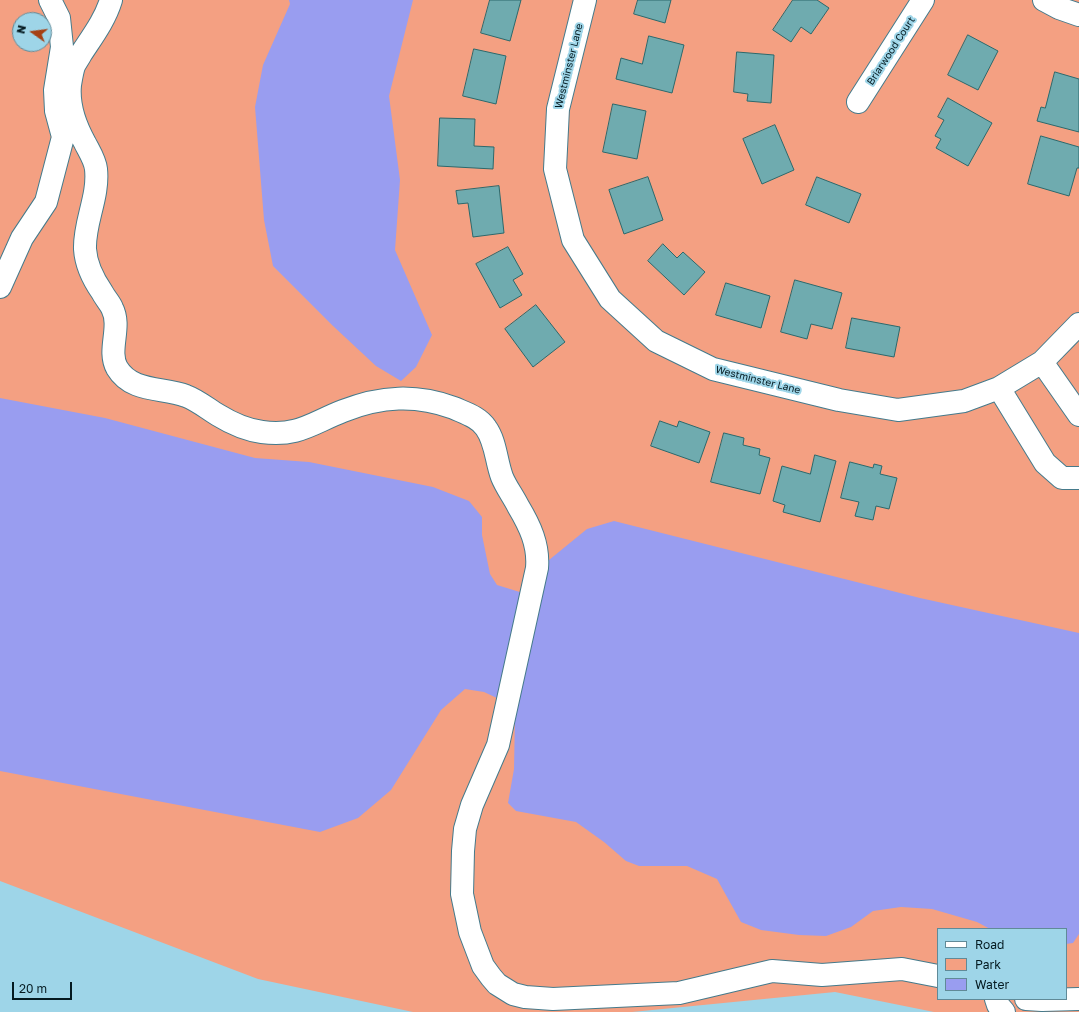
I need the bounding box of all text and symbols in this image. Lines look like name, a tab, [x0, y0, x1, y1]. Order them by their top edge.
north arrow	[12, 12, 52, 52]
street label: Briarwood Court	[865, 15, 917, 87]
street label: Westminster Lane	[553, 22, 585, 110]
text: N	[14, 24, 28, 35]
street label: Westminster Lane	[714, 364, 802, 396]
legend	[937, 928, 1067, 1000]
text: Road	[975, 937, 1004, 952]
text: Park	[975, 957, 1001, 972]
scale bar	[14, 974, 74, 1000]
text: Water	[975, 977, 1009, 992]
text: 20 m	[19, 981, 47, 996]

